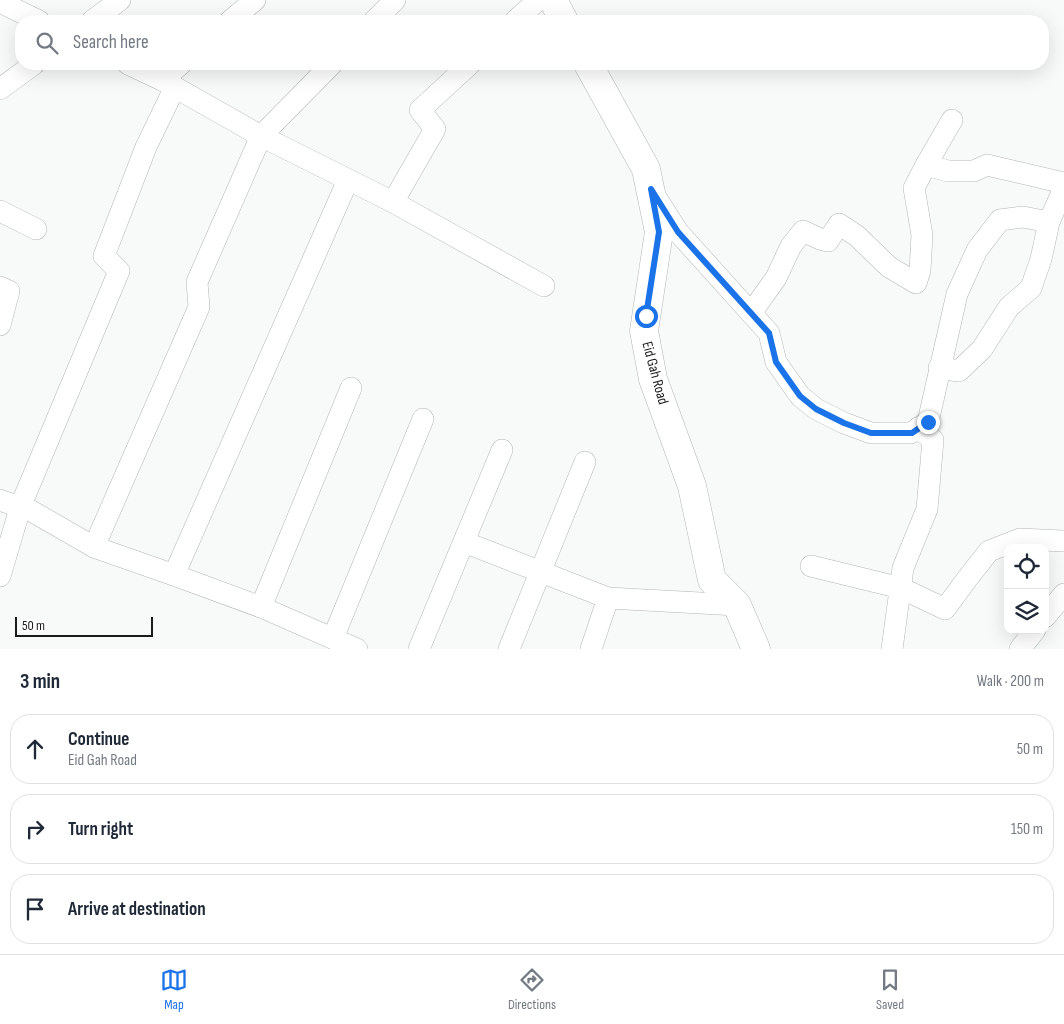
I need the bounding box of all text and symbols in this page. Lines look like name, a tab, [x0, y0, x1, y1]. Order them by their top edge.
search box	[15, 15, 1049, 70]
icon: search	[33, 29, 61, 57]
text: Search here	[73, 31, 149, 54]
route start	[635, 305, 658, 328]
street label: Eid Gah Road	[637, 339, 673, 407]
route end	[917, 411, 940, 434]
map controls	[1004, 544, 1049, 634]
button: locate	[1004, 544, 1049, 589]
button: layers	[1004, 589, 1049, 634]
scale bar	[15, 614, 152, 637]
text: 50 m	[22, 617, 45, 634]
text: 3 min	[20, 669, 60, 694]
text: Walk · 200 m	[977, 672, 1044, 691]
text: Continue	[68, 728, 129, 751]
icon: ahead	[21, 735, 49, 763]
text: 50 m	[1017, 740, 1043, 759]
text: Eid Gah Road	[68, 751, 137, 770]
icon: right	[21, 815, 49, 843]
text: Turn right	[68, 818, 133, 841]
text: 150 m	[1011, 820, 1043, 839]
icon: arrive	[21, 895, 49, 923]
text: Arrive at destination	[68, 898, 206, 921]
tab: Map	[160, 966, 188, 1013]
tab: Directions	[508, 966, 556, 1013]
tab: Saved	[876, 966, 904, 1013]

